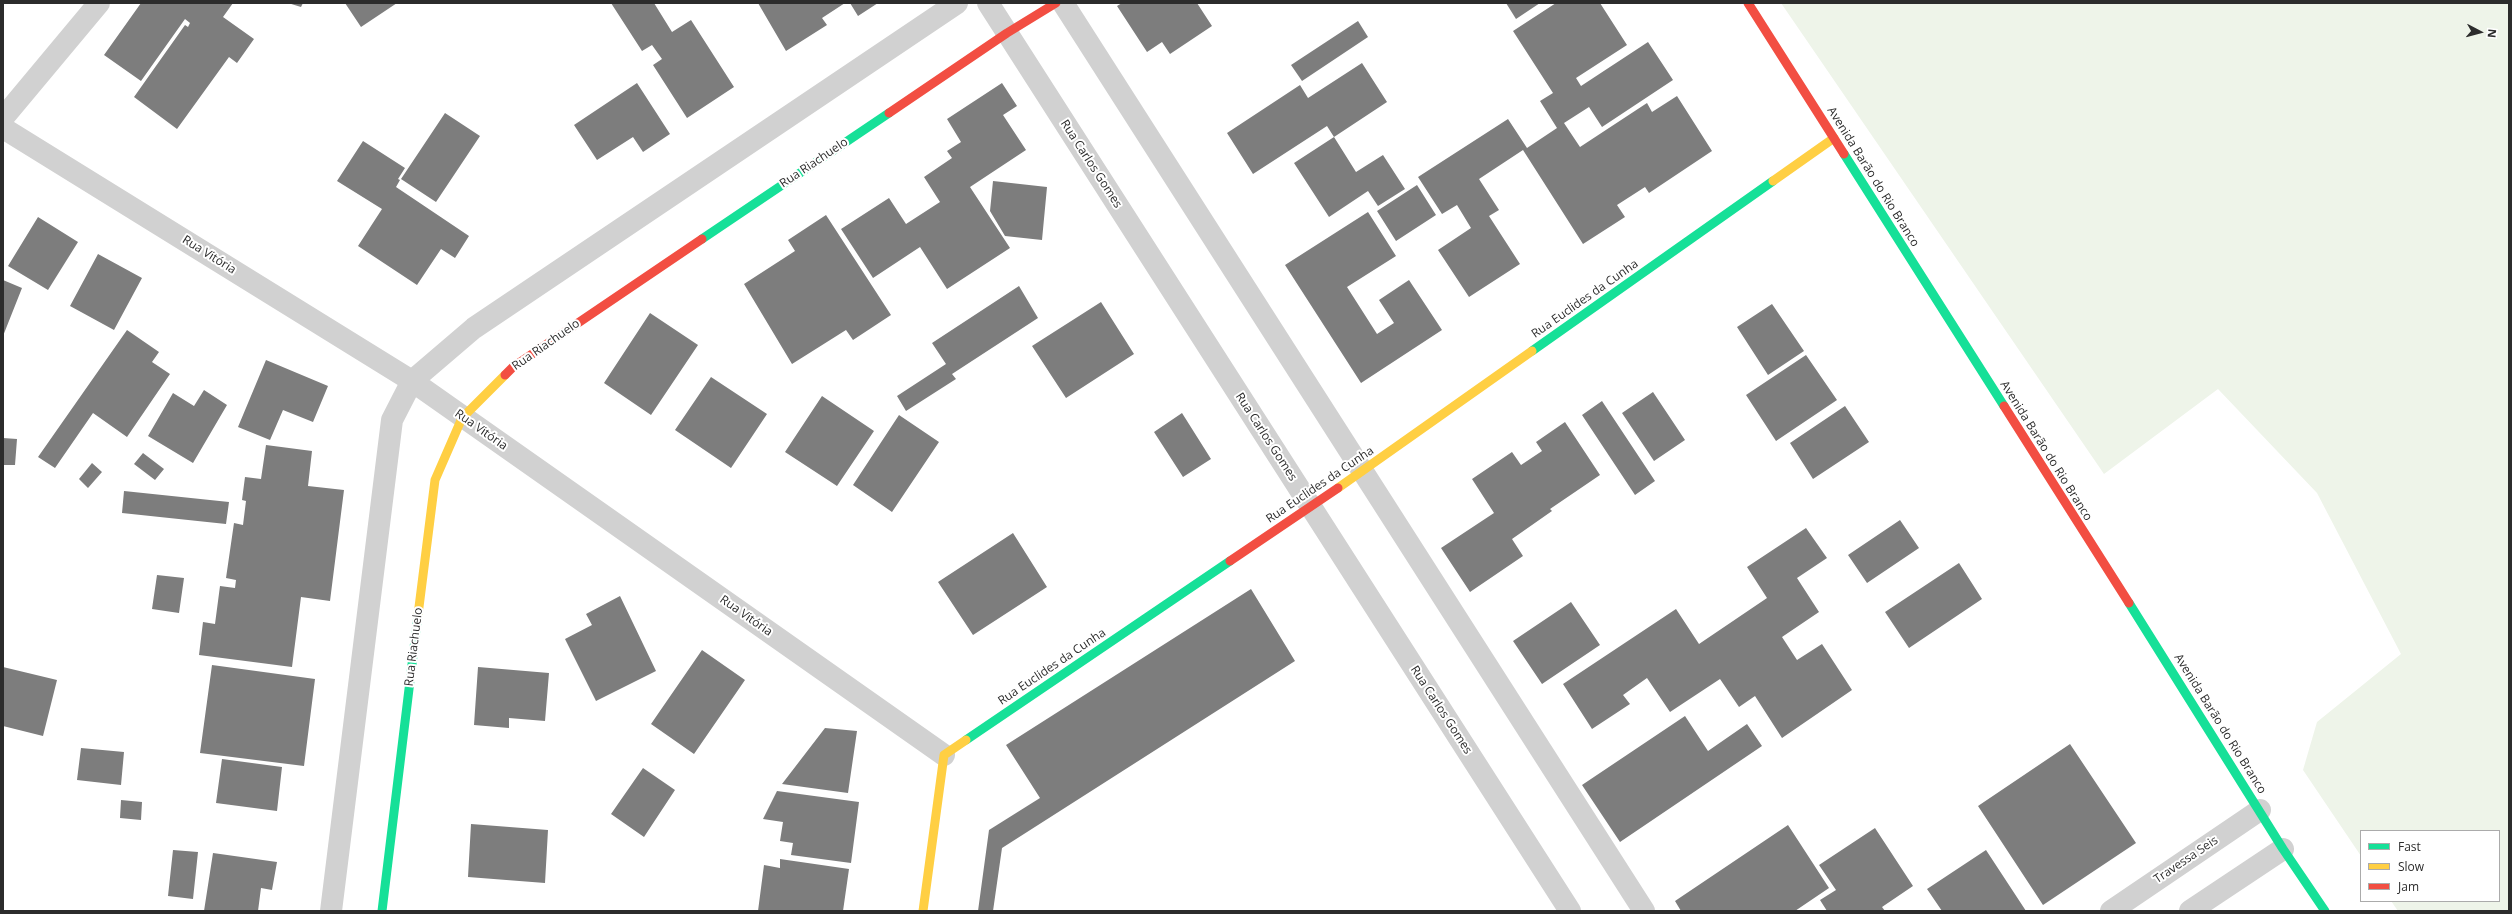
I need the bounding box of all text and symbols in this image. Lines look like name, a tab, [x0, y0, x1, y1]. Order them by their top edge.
north arrow	[2460, 12, 2500, 52]
text: N	[2485, 28, 2500, 39]
street label: Avenida Barão do Rio Branco	[1824, 104, 1922, 250]
street label: Rua Carlos Gomes	[1057, 117, 1125, 211]
street label: Rua Riachuelo	[777, 135, 851, 191]
street label: Rua Vitória	[179, 233, 239, 277]
street label: Rua Euclides da Cunha	[1529, 257, 1641, 341]
street label: Rua Riachuelo	[509, 316, 583, 374]
street label: Avenida Barão do Rio Branco	[1997, 378, 2095, 524]
street label: Rua Carlos Gomes	[1232, 390, 1300, 484]
street label: Rua Vitória	[452, 407, 510, 453]
street label: Rua Euclides da Cunha	[1263, 444, 1377, 526]
street label: Rua Vitória	[717, 593, 775, 639]
street label: Rua Riachuelo	[402, 607, 426, 687]
street label: Rua Euclides da Cunha	[995, 626, 1109, 708]
street label: Avenida Barão do Rio Branco	[2171, 651, 2269, 797]
street label: Rua Carlos Gomes	[1407, 663, 1475, 757]
legend	[2360, 830, 2500, 902]
street label: Travessa Seis	[2151, 833, 2221, 887]
text: Fast	[2398, 838, 2421, 855]
text: Slow	[2398, 858, 2424, 875]
text: Jam	[2398, 878, 2419, 895]

